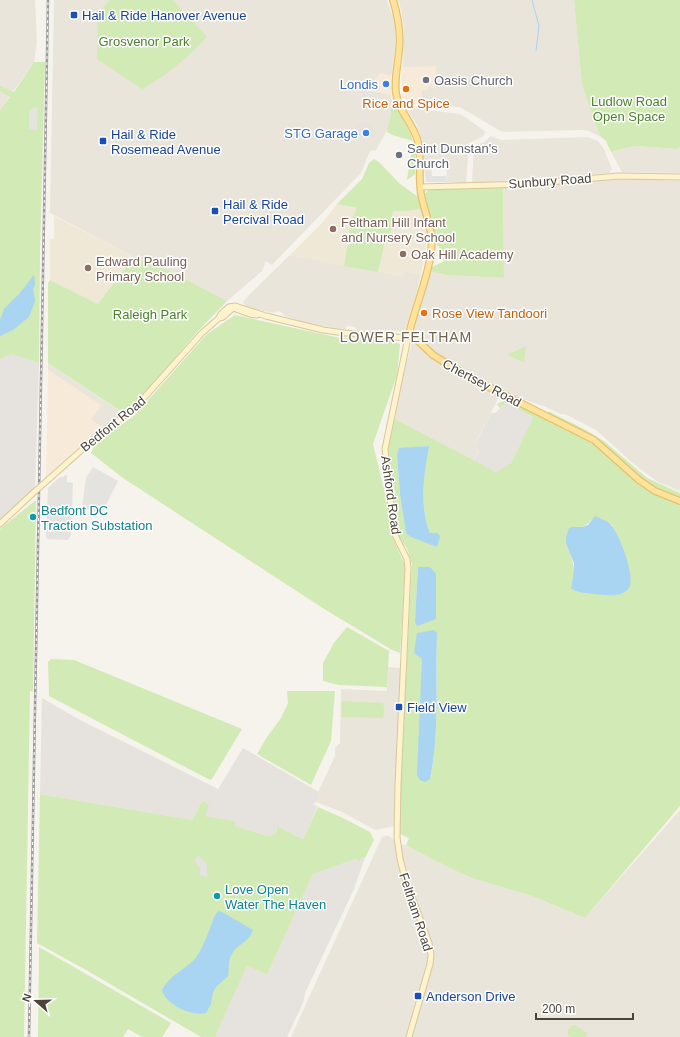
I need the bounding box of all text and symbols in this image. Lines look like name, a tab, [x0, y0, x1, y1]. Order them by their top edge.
place label: Hail & Ride Hanover Avenue	[82, 8, 247, 23]
marker: Hail & Ride Hanover Avenue	[69, 10, 79, 20]
park label: Grosvenor Park	[98, 34, 190, 49]
place label: Oasis Church	[434, 73, 513, 88]
marker: Oasis Church	[421, 75, 431, 85]
place label: Londis	[340, 77, 378, 92]
marker: Londis	[381, 79, 391, 89]
marker: Rice and Spice	[401, 84, 411, 94]
park label: Ludlow Road Open Space	[591, 94, 667, 124]
place label: Rice and Spice	[362, 96, 450, 111]
place label: STG Garage	[284, 126, 358, 141]
place label: Hail & Ride Rosemead Avenue	[111, 127, 221, 157]
marker: STG Garage	[361, 128, 371, 138]
marker: Hail & Ride Rosemead Avenue	[98, 136, 108, 146]
place label: Saint Dunstan's Church	[407, 141, 498, 171]
marker: Saint Dunstan's Church	[394, 150, 404, 160]
street label: Sunbury Road	[508, 171, 592, 191]
place label: Hail & Ride Percival Road	[223, 197, 304, 227]
marker: Hail & Ride Percival Road	[210, 206, 220, 216]
place label: Feltham Hill Infant and Nursery School	[341, 215, 455, 245]
marker: Feltham Hill Infant and Nursery School	[328, 224, 338, 234]
place label: Oak Hill Academy	[411, 247, 514, 262]
marker: Oak Hill Academy	[398, 249, 408, 259]
place label: Edward Pauling Primary School	[96, 254, 187, 284]
marker: Edward Pauling Primary School	[83, 263, 93, 273]
place label: Rose View Tandoori	[432, 306, 547, 321]
park label: Raleigh Park	[113, 307, 188, 322]
marker: Rose View Tandoori	[419, 308, 429, 318]
district label: LOWER FELTHAM	[340, 329, 472, 345]
street label: Chertsey Road	[440, 356, 524, 410]
street label: Bedfont Road	[77, 393, 149, 455]
street label: Ashford Road	[378, 455, 404, 535]
place label: Bedfont DC Traction Substation	[41, 503, 153, 533]
marker: Bedfont DC Traction Substation	[28, 512, 38, 522]
place label: Field View	[407, 700, 467, 715]
marker: Field View	[394, 702, 404, 712]
street label: Feltham Road	[396, 871, 436, 953]
place label: Love Open Water The Haven	[225, 882, 326, 912]
marker: Love Open Water The Haven	[212, 891, 222, 901]
north arrow	[16, 981, 56, 1021]
place label: Anderson Drive	[426, 989, 516, 1004]
marker: Anderson Drive	[413, 991, 423, 1001]
text: N	[20, 992, 34, 1003]
scale bar	[536, 995, 633, 1021]
text: 200 m	[542, 1002, 575, 1016]

